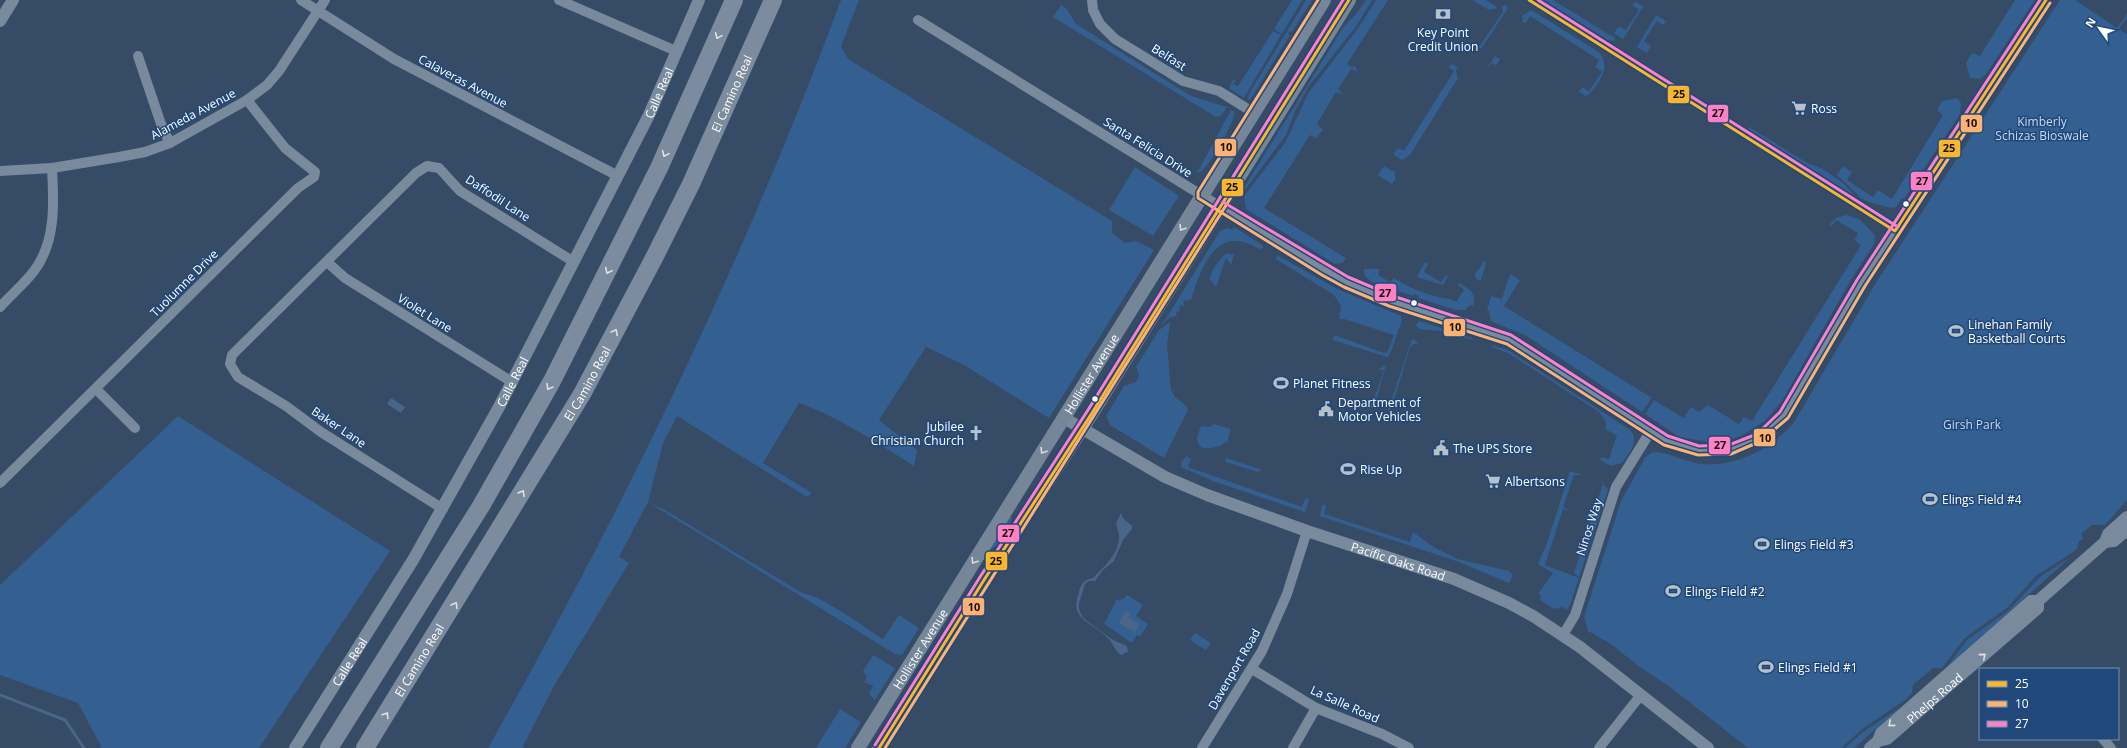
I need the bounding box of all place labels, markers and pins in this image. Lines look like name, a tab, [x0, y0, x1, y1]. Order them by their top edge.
bank icon: Key Point Credit Union	[1434, 5, 1452, 23]
place label: Key Point Credit Union	[1408, 24, 1478, 55]
supermarket icon: Ross	[1790, 99, 1808, 117]
place label: Ross	[1811, 100, 1837, 117]
unlabelled marker	[1901, 199, 1911, 209]
unlabelled marker	[1409, 298, 1419, 308]
place label: Linehan Family Basketball Courts	[1968, 316, 2066, 347]
sports icon: Linehan Family Basketball Courts	[1947, 322, 1965, 340]
sports icon: Planet Fitness	[1272, 374, 1290, 392]
place label: Planet Fitness	[1293, 375, 1371, 392]
unlabelled marker	[1090, 394, 1100, 404]
place label: Department of Motor Vehicles	[1338, 394, 1421, 425]
public building icon: Department of Motor Vehicles	[1317, 400, 1335, 418]
place label: Jubilee Christian Church	[871, 418, 964, 449]
church icon: Jubilee Christian Church	[967, 424, 985, 442]
public building icon: The UPS Store	[1432, 439, 1450, 457]
place label: The UPS Store	[1453, 440, 1532, 457]
sports icon: Rise Up	[1339, 460, 1357, 478]
place label: Rise Up	[1360, 461, 1402, 478]
supermarket icon: Albertsons	[1484, 472, 1502, 490]
place label: Albertsons	[1505, 473, 1565, 490]
sports icon: Elings Field #4	[1921, 490, 1939, 508]
place label: Elings Field #4	[1942, 491, 2022, 508]
sports icon: Elings Field #3	[1753, 535, 1771, 553]
place label: Elings Field #3	[1774, 536, 1854, 553]
sports icon: Elings Field #2	[1664, 582, 1682, 600]
place label: Elings Field #2	[1685, 583, 1765, 600]
sports icon: Elings Field #1	[1757, 658, 1775, 676]
place label: Elings Field #1	[1778, 659, 1858, 676]

